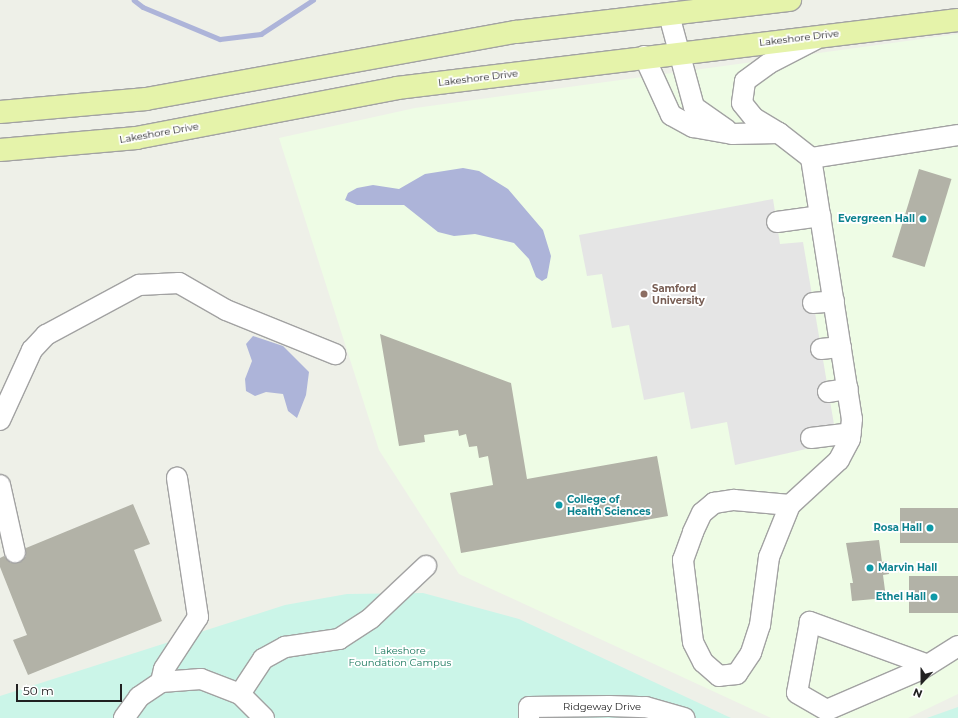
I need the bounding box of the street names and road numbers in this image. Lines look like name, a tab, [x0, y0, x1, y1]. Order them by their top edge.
street label: Lakeshore Drive	[758, 27, 840, 49]
street label: Lakeshore Drive	[437, 67, 519, 89]
street label: Lakeshore Drive	[118, 120, 200, 146]
street label: Ridgeway Drive	[563, 701, 641, 713]

